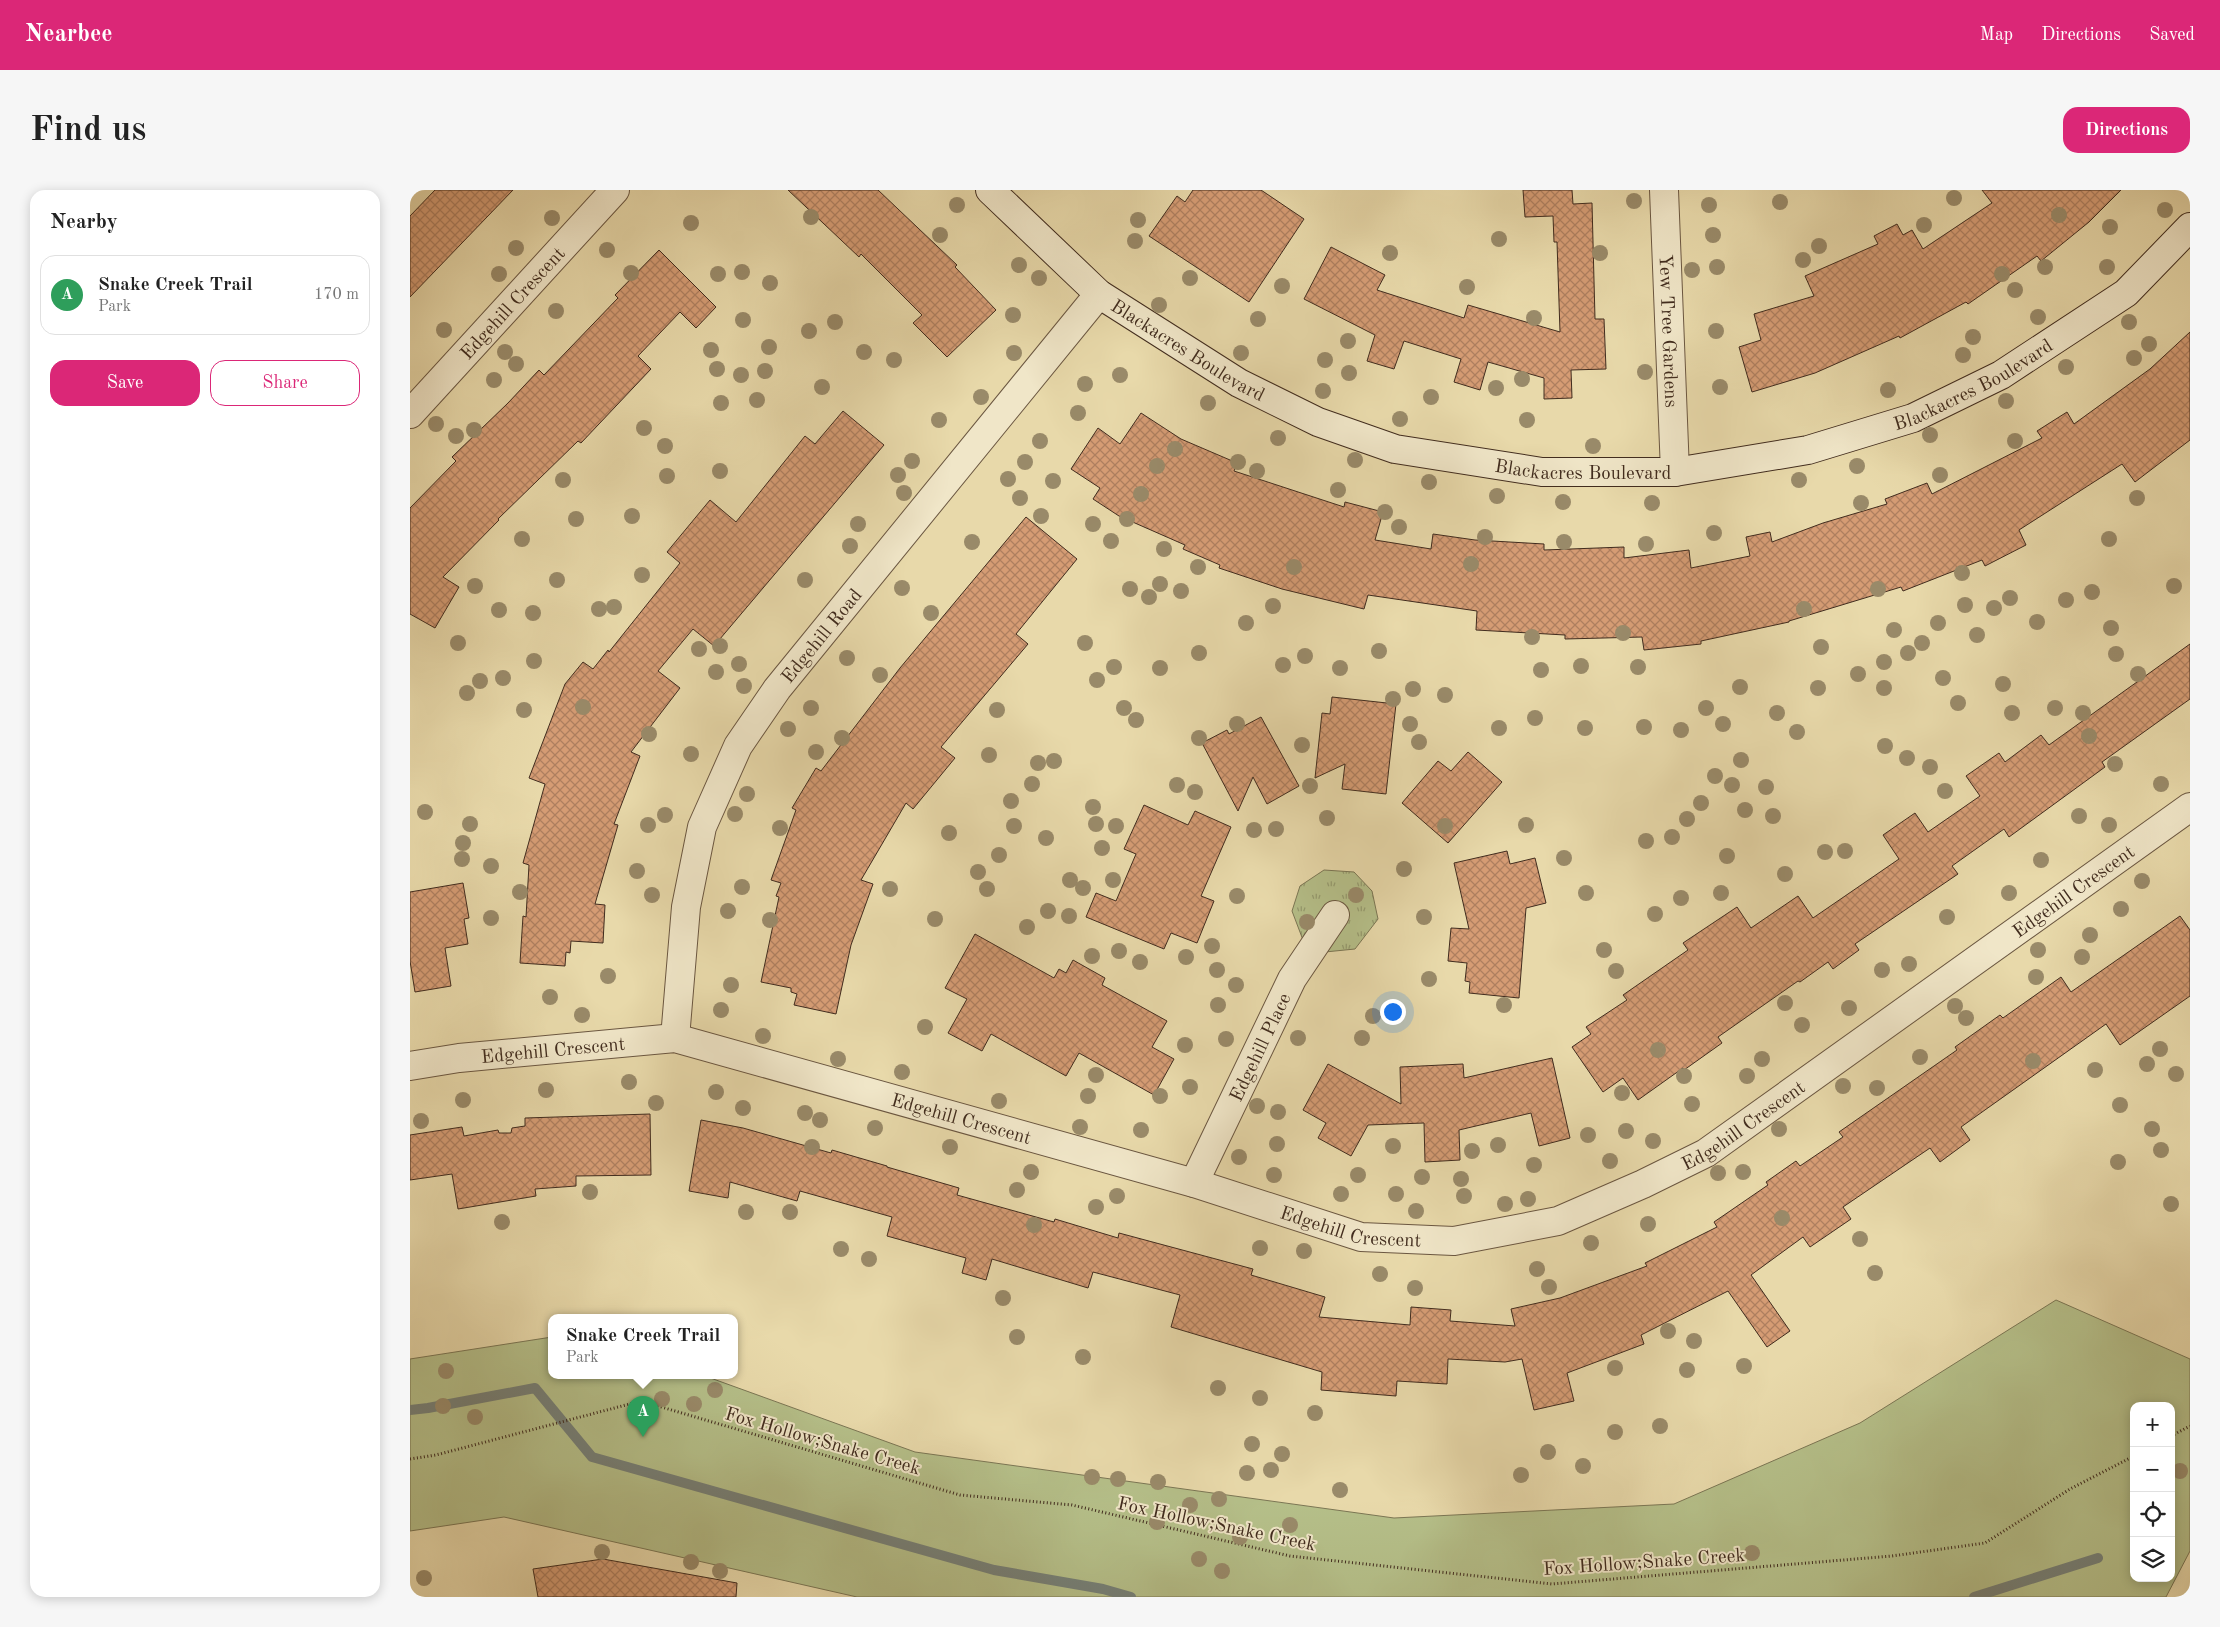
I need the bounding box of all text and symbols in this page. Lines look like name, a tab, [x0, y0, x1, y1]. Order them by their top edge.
text: Nearbee	[25, 23, 113, 47]
text: Map	[1980, 26, 2013, 44]
text: Directions	[2041, 26, 2121, 44]
text: Saved	[2149, 26, 2195, 44]
button: Directions	[2063, 107, 2190, 153]
text: Find us	[30, 113, 146, 148]
text: Nearby	[50, 212, 118, 233]
street label: Edgehill Crescent	[458, 245, 570, 364]
street label: Yew Tree Gardens	[1655, 254, 1679, 408]
text: Snake Creek Trail	[98, 276, 253, 295]
text: A	[61, 287, 73, 303]
text: 170 m	[314, 287, 359, 303]
street label: Blackacres Boulevard	[1107, 297, 1267, 406]
text: Park	[98, 299, 131, 315]
street label: Blackacres Boulevard	[1892, 337, 2057, 435]
button: Save	[50, 360, 200, 406]
button: Share	[210, 360, 360, 406]
street label: Blackacres Boulevard	[1493, 458, 1671, 484]
street label: Edgehill Road	[779, 586, 867, 688]
street label: Edgehill Crescent	[2010, 843, 2139, 942]
street label: Edgehill Place	[1228, 991, 1296, 1105]
your location	[1380, 999, 1406, 1025]
street label: Edgehill Crescent	[480, 1036, 626, 1068]
street label: Edgehill Crescent	[1679, 1078, 1809, 1175]
street label: Edgehill Crescent	[889, 1092, 1033, 1149]
street label: Edgehill Crescent	[1277, 1204, 1422, 1252]
popup	[548, 1314, 738, 1379]
text: Snake Creek Trail	[566, 1327, 720, 1346]
text: Park	[566, 1350, 599, 1366]
pin: A	[627, 1396, 659, 1437]
map controls	[2130, 1402, 2175, 1582]
button: +	[2130, 1402, 2175, 1447]
street label: Fox Hollow;Snake Creek	[722, 1405, 922, 1480]
button: −	[2130, 1447, 2175, 1492]
button: locate	[2130, 1492, 2175, 1537]
street label: Fox Hollow;Snake Creek	[1115, 1495, 1318, 1556]
button: layers	[2130, 1537, 2175, 1582]
street label: Fox Hollow;Snake Creek	[1542, 1547, 1746, 1580]

